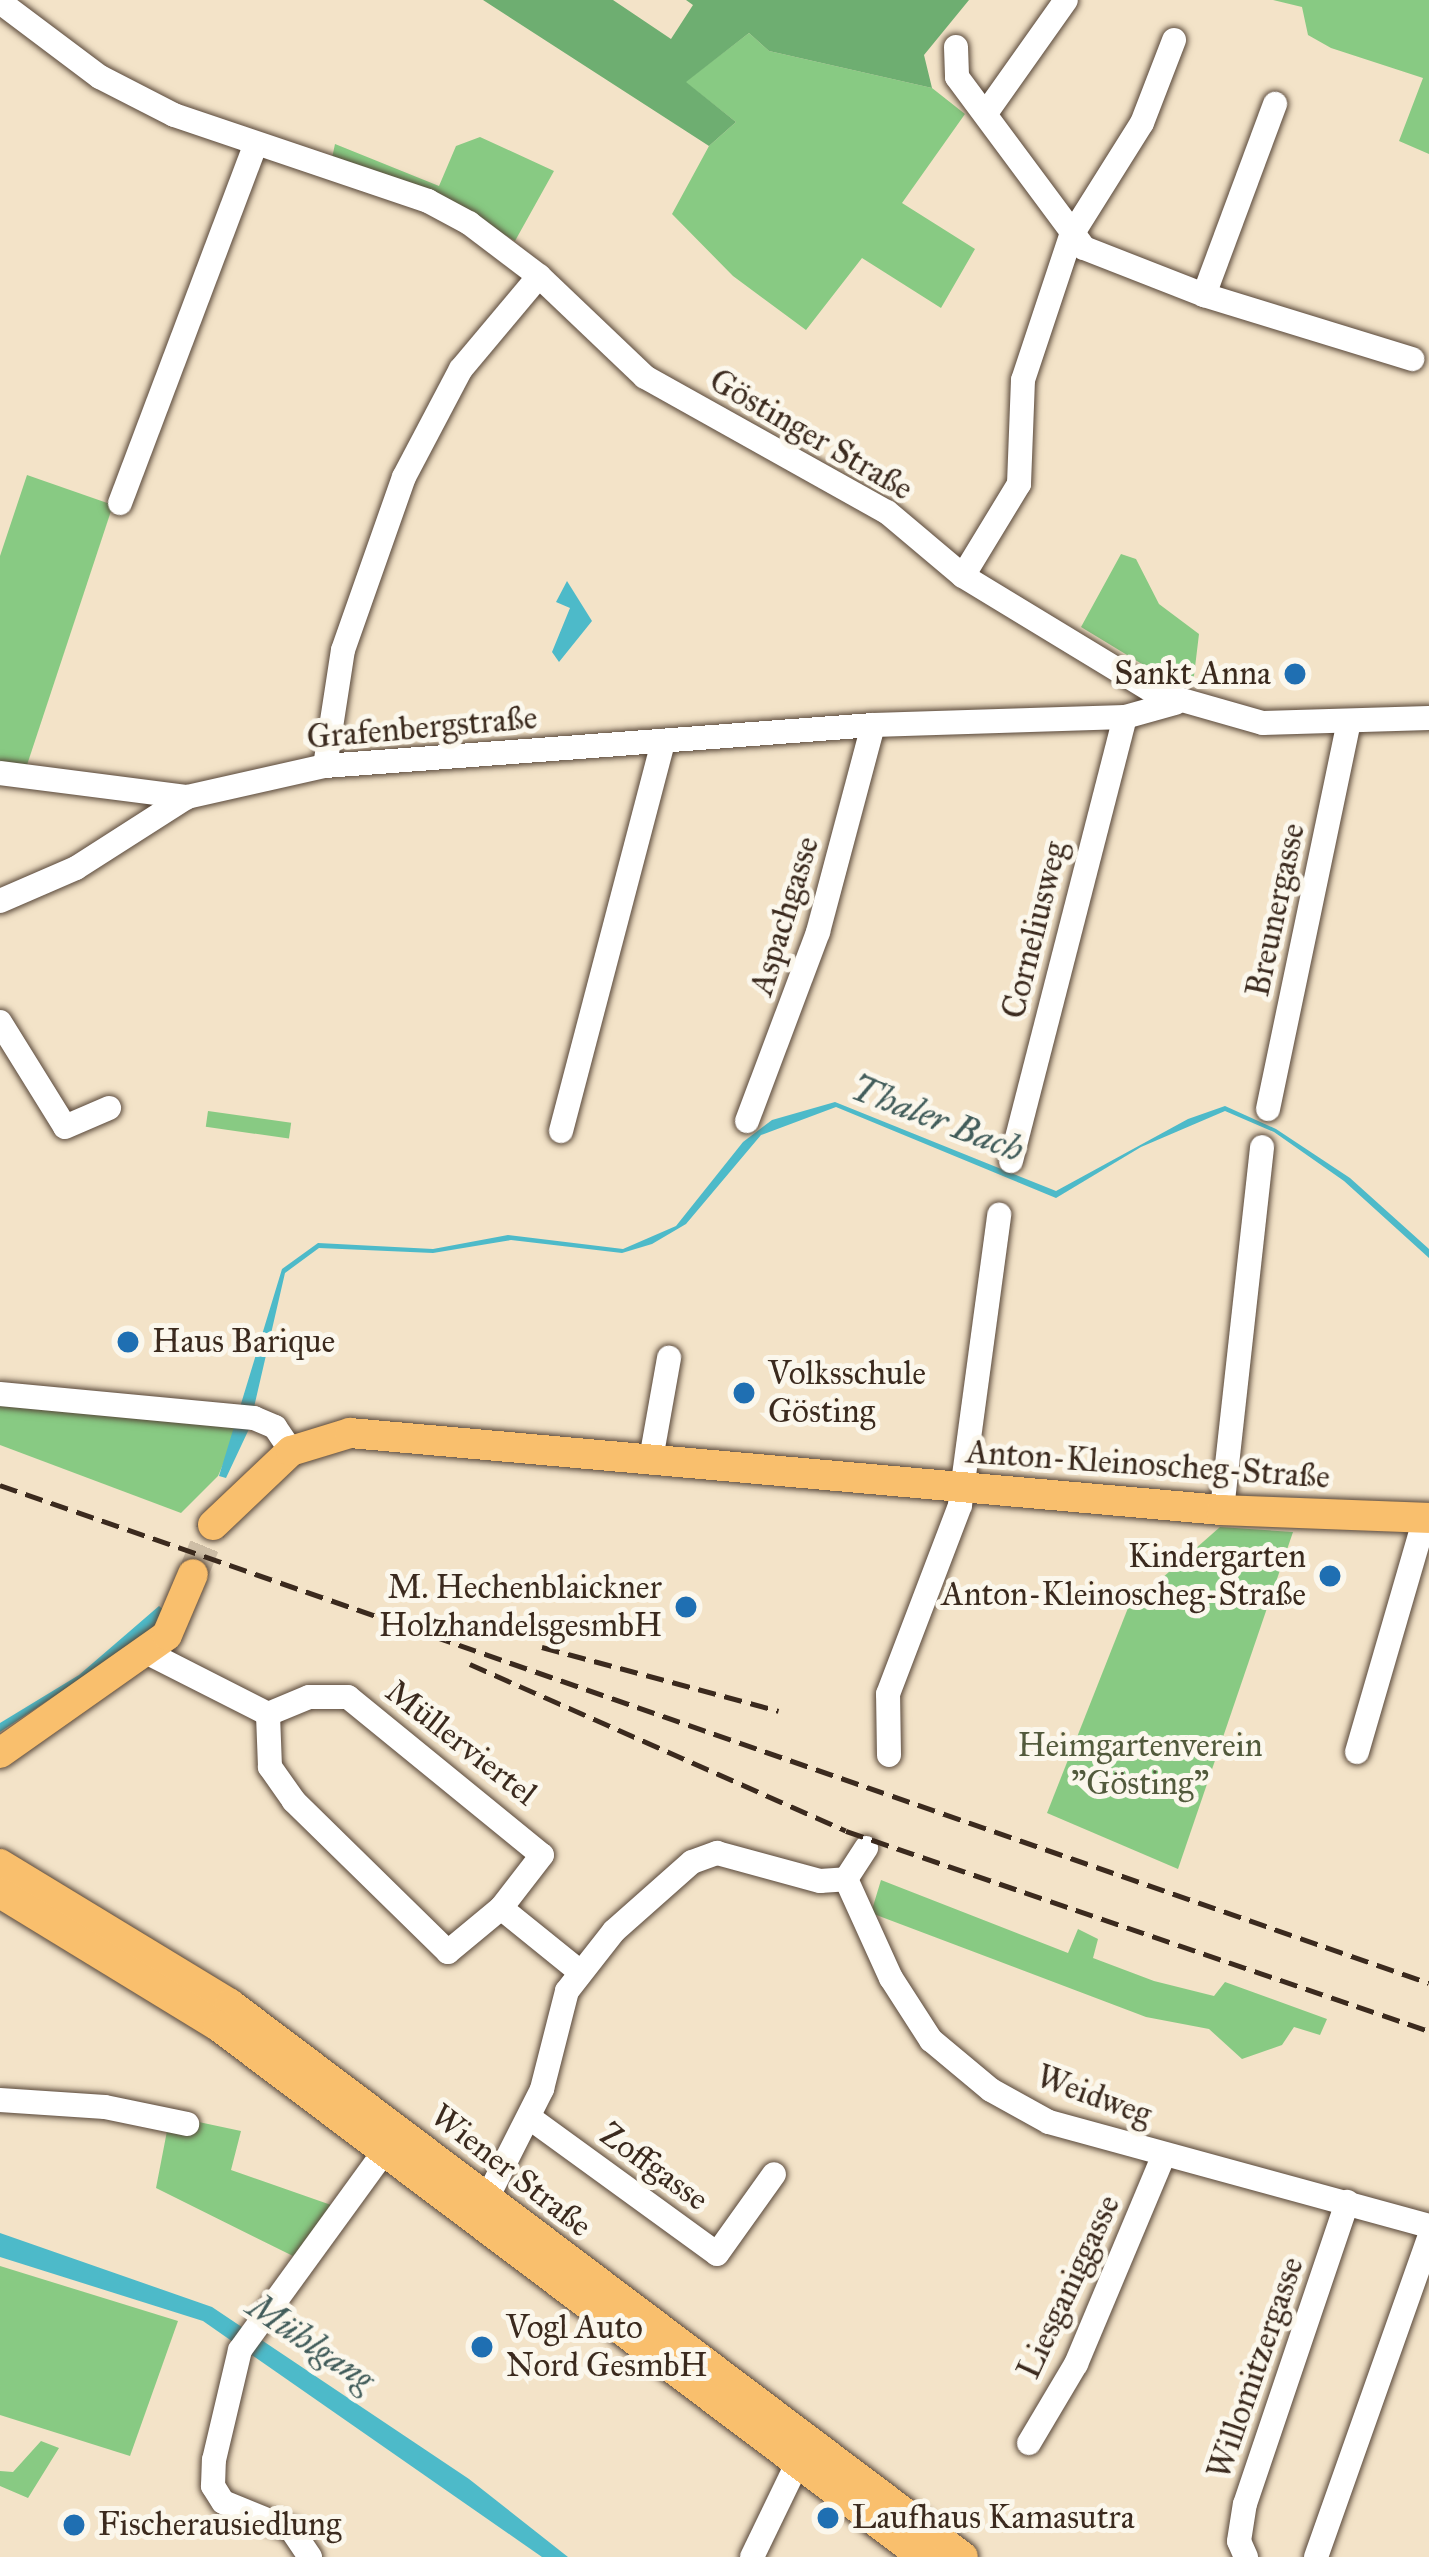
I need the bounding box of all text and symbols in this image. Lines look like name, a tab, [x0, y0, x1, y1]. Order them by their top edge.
street label: Göstinger Straße	[702, 361, 920, 509]
place label: Sankt Anna	[1114, 654, 1271, 694]
marker: Sankt Anna	[1282, 661, 1308, 687]
street label: Grafenbergstraße	[305, 698, 539, 758]
street label: Breunergasse	[1238, 820, 1314, 1000]
street label: Aspachgasse	[742, 832, 828, 1000]
street label: Corneliusweg	[994, 837, 1076, 1023]
water label: Thaler Bach	[845, 1066, 1029, 1172]
place label: Haus Barique	[152, 1322, 335, 1362]
marker: Haus Barique	[115, 1329, 141, 1355]
place label: Volksschule Gösting	[768, 1354, 926, 1432]
marker: Volksschule Gösting	[731, 1380, 757, 1406]
street label: Anton-Kleinoscheg-Straße	[965, 1433, 1331, 1497]
place label: Kindergarten Anton-Kleinoscheg-Straße	[942, 1537, 1306, 1615]
marker: Kindergarten Anton-Kleinoscheg-Straße	[1317, 1563, 1343, 1589]
place label: M. Hechenblaickner HolzhandelsgesmbH	[379, 1568, 662, 1646]
marker: M. Hechenblaickner HolzhandelsgesmbH	[673, 1594, 699, 1620]
street label: Müllerviertel	[378, 1672, 544, 1814]
park label: Heimgartenverein "Gösting"	[1017, 1726, 1263, 1804]
street label: Weidweg	[1031, 2057, 1157, 2135]
street label: Wiener Straße	[423, 2096, 599, 2246]
street label: Zoffgasse	[592, 2114, 716, 2220]
street label: Liesganiggasse	[1009, 2189, 1129, 2385]
street label: Willomitzergasse	[1200, 2252, 1312, 2484]
water label: Mühlgang	[239, 2285, 383, 2401]
place label: Vogl Auto Nord GesmbH	[506, 2308, 708, 2386]
marker: Vogl Auto Nord GesmbH	[469, 2334, 495, 2360]
place label: Laufhaus Kamasutra	[852, 2498, 1135, 2538]
place label: Fischerausiedlung	[98, 2505, 341, 2545]
marker: Laufhaus Kamasutra	[815, 2505, 841, 2531]
marker: Fischerausiedlung	[61, 2512, 87, 2538]

